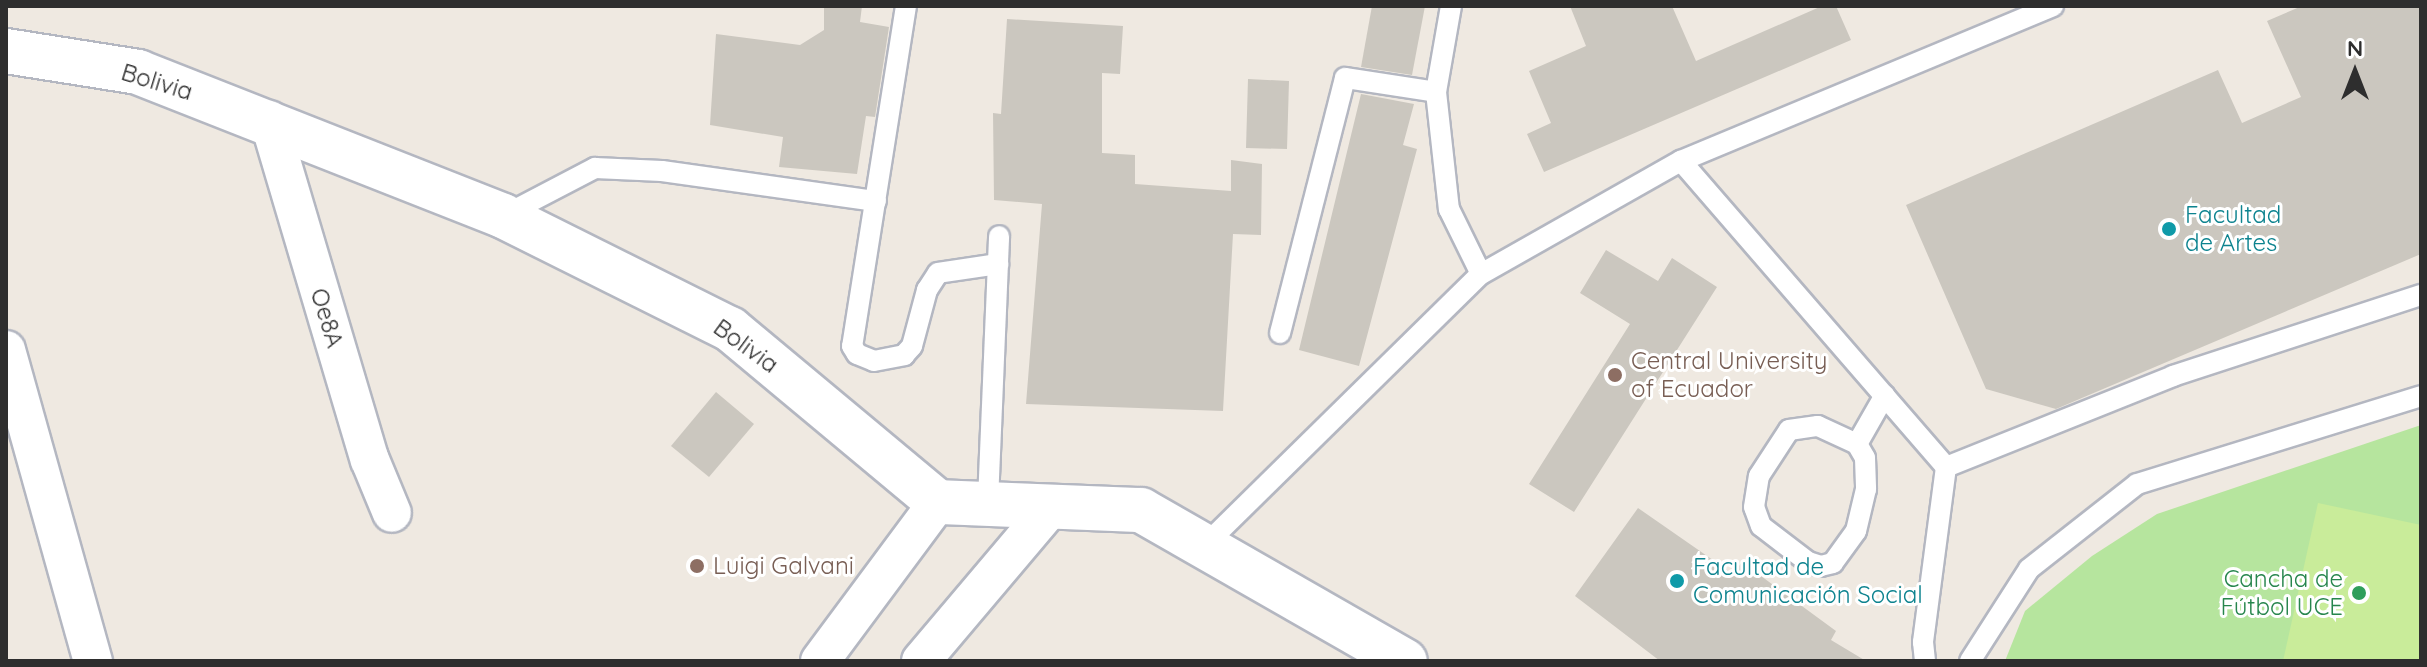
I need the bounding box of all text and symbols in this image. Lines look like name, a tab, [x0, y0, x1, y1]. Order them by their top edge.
north arrow	[2315, 32, 2395, 112]
text: N	[2347, 34, 2363, 62]
street label: Bolivia	[118, 58, 196, 106]
place label: Facultad de Artes	[2185, 201, 2281, 257]
marker: Facultad de Artes	[2160, 220, 2178, 238]
street label: Oe8A	[304, 285, 350, 351]
street label: Bolivia	[708, 313, 784, 379]
place label: Central University of Ecuador	[1631, 347, 1827, 403]
marker: Central University of Ecuador	[1606, 366, 1624, 384]
place label: Luigi Galvani	[713, 552, 854, 580]
place label: Facultad de Comunicación Social	[1693, 553, 1923, 609]
marker: Luigi Galvani	[688, 557, 706, 575]
place label: Cancha de Fútbol UCE	[2220, 565, 2343, 621]
marker: Facultad de Comunicación Social	[1668, 572, 1686, 590]
marker: Cancha de Fútbol UCE	[2350, 584, 2368, 602]

